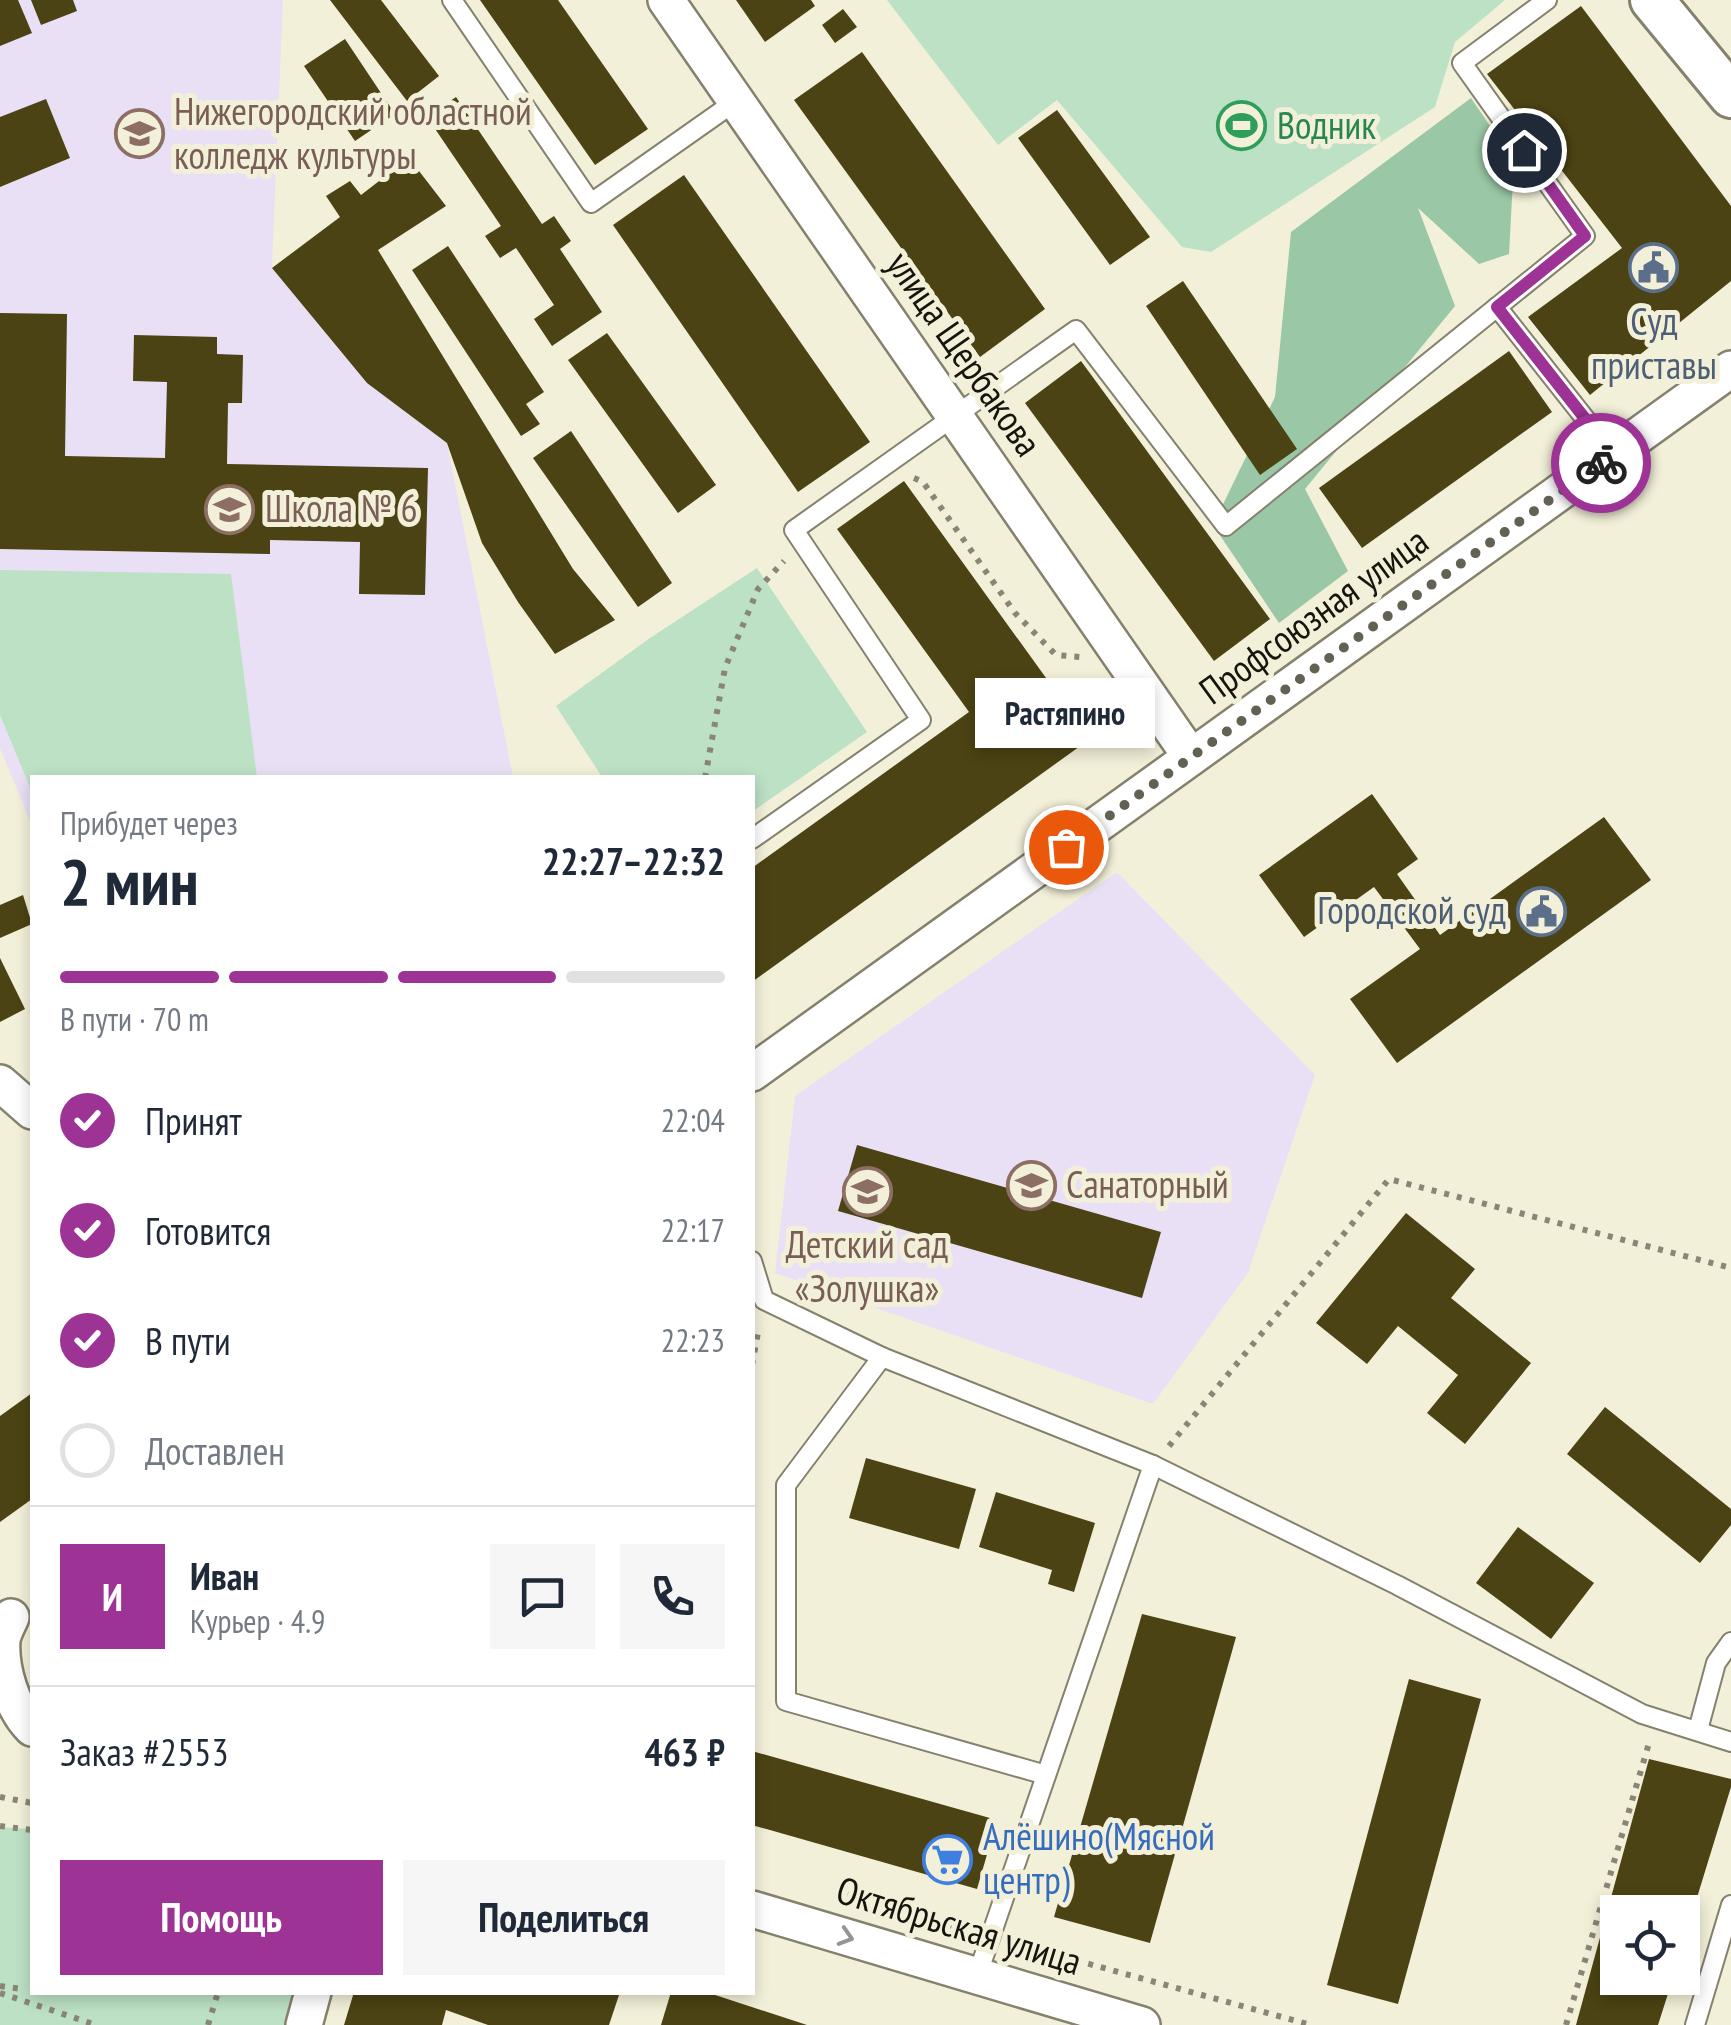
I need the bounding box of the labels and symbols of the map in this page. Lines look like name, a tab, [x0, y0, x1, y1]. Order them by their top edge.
place label: Нижегородский областной колледж культуры	[174, 86, 532, 179]
sports icon: Водник	[1216, 100, 1268, 152]
place label: Водник	[1277, 100, 1376, 149]
school or university icon: Нижегородский областной колледж культуры	[113, 108, 165, 160]
pin	[1482, 108, 1567, 193]
street label: улица Щербакова	[877, 241, 1054, 465]
public building icon: Суд приставы	[1628, 242, 1680, 294]
place label: Суд приставы	[1591, 296, 1717, 389]
courier	[1551, 413, 1651, 513]
school or university icon: Школа № 6	[204, 483, 256, 535]
place label: Школа № 6	[265, 483, 418, 532]
street label: Профсоюзная улица	[1189, 515, 1437, 714]
callout: Растяпино	[976, 677, 1156, 747]
pin	[1024, 805, 1109, 890]
place label: Городской суд	[1317, 885, 1506, 934]
public building icon: Городской суд	[1515, 885, 1567, 937]
school or university icon: Санаторный	[1005, 1159, 1057, 1211]
place label: Санаторный	[1066, 1159, 1229, 1208]
school or university icon: Детский сад «Золушка»	[841, 1165, 893, 1217]
place label: Детский сад «Золушка»	[786, 1219, 949, 1312]
place label: Алёшино(Мясной центр)	[983, 1811, 1215, 1904]
supermarket icon: Алёшино(Мясной центр)	[922, 1833, 974, 1885]
street label: Октябрьская улица	[831, 1864, 1088, 1985]
one-way arrow	[837, 1925, 854, 1946]

